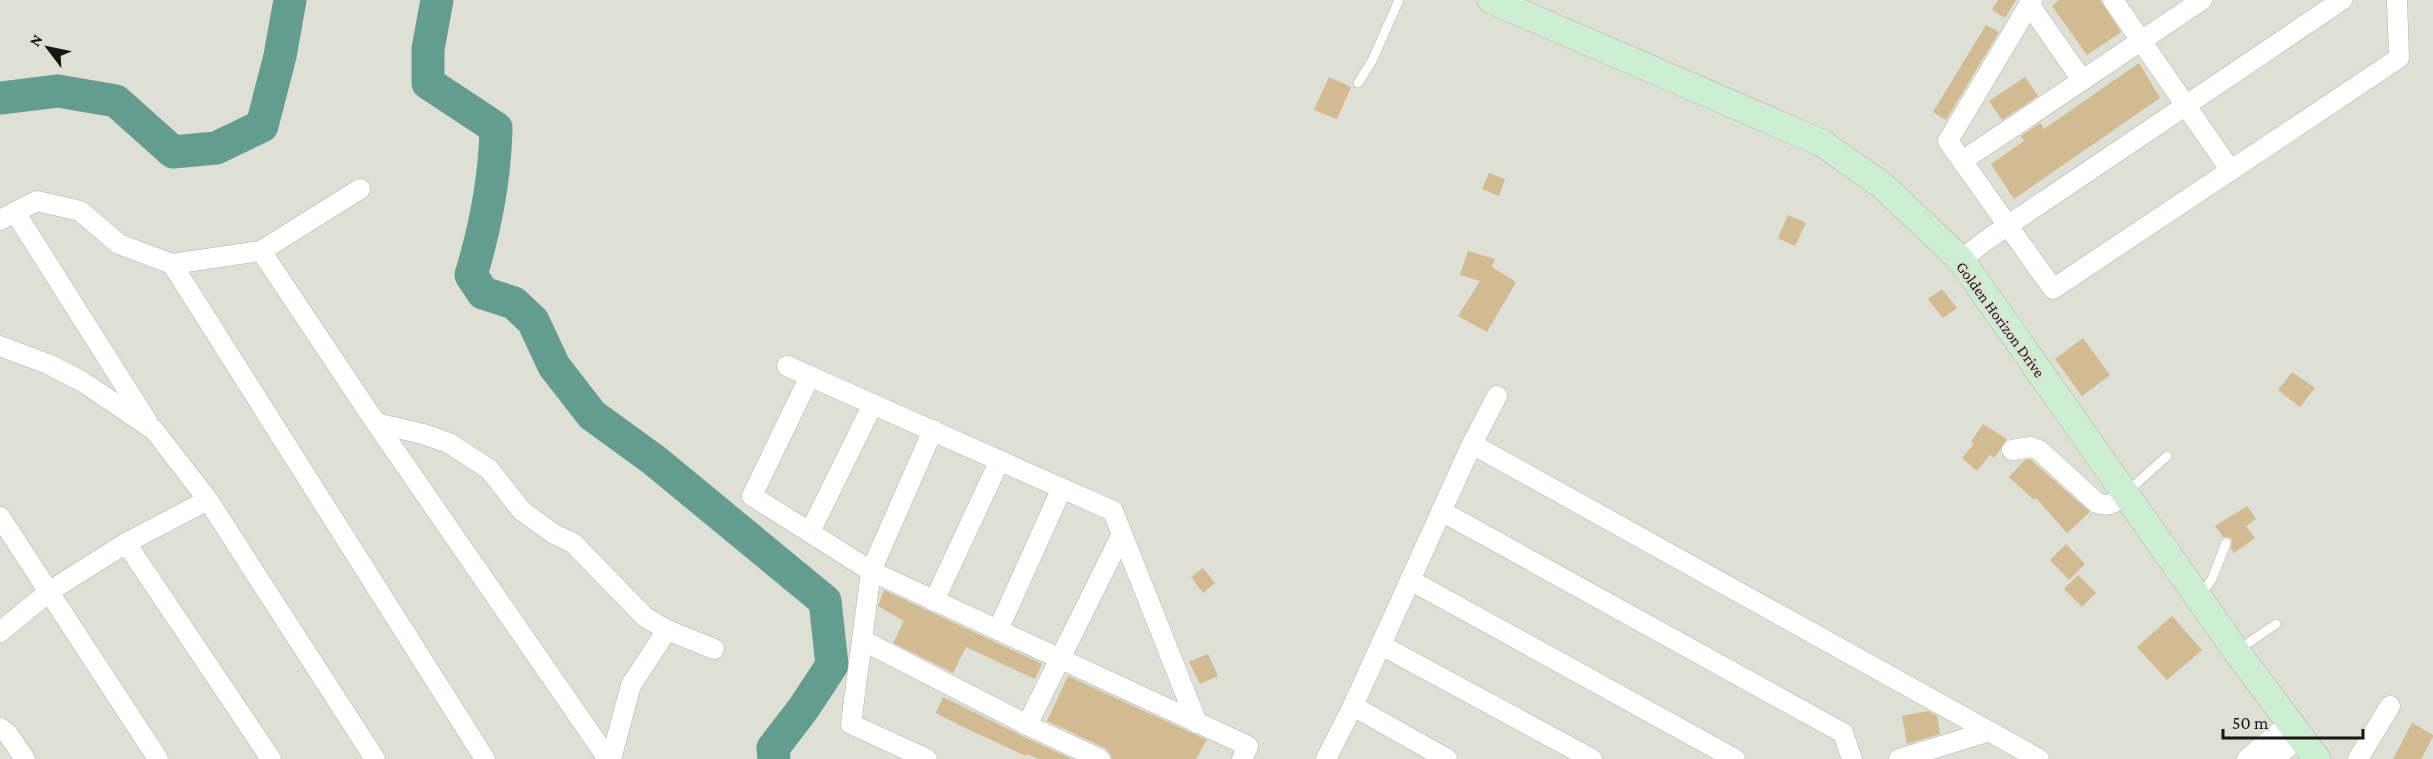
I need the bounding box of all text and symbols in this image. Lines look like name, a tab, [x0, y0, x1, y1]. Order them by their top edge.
north arrow	[18, 18, 78, 78]
text: N	[26, 31, 46, 49]
street label: Golden Horizon Drive	[1953, 258, 2048, 380]
scale bar	[2223, 702, 2362, 740]
text: 50 m	[2232, 713, 2269, 733]

